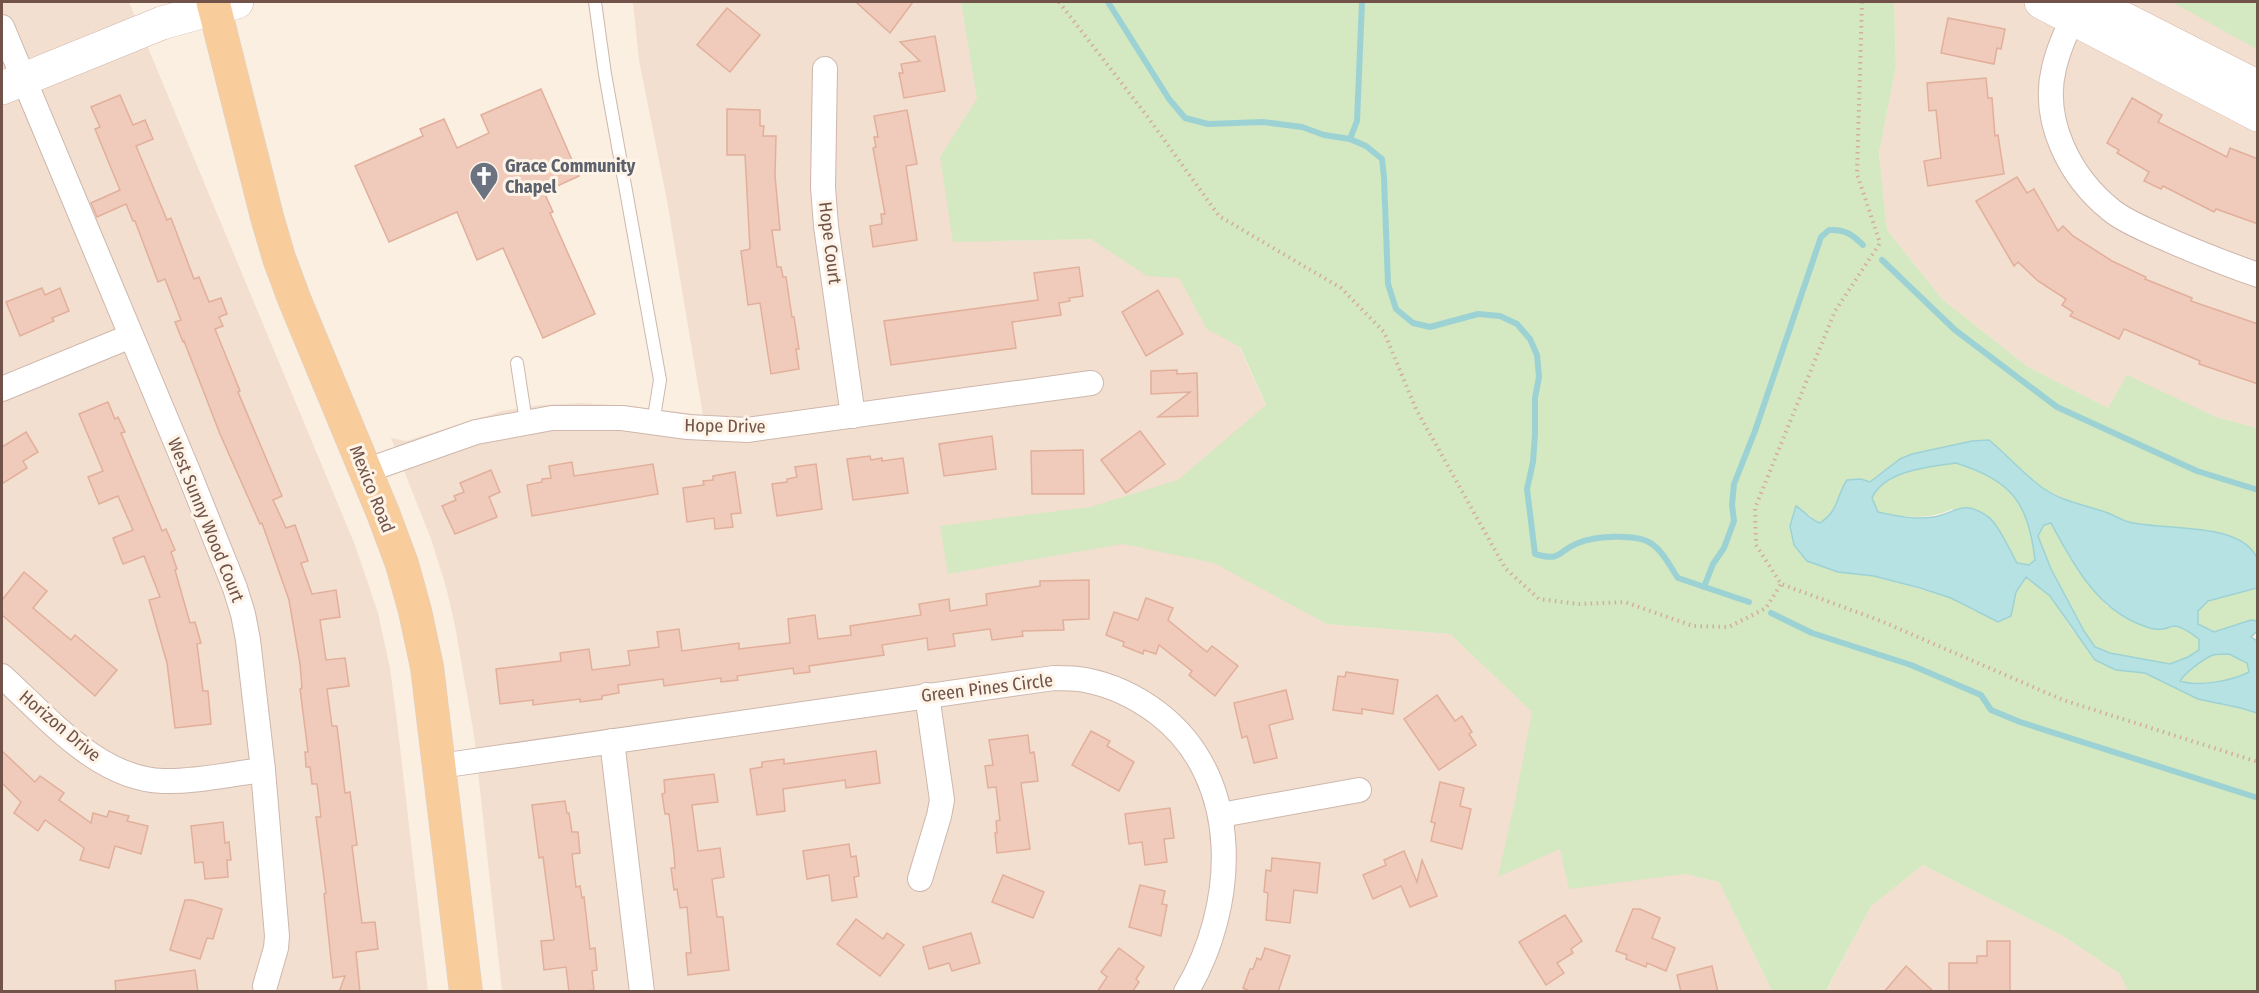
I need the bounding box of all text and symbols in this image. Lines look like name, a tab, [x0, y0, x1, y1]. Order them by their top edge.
place label: Grace Community Chapel	[505, 155, 636, 198]
church icon: Grace Community Chapel	[468, 160, 500, 202]
street label: Hope Court	[814, 201, 846, 286]
street label: Hope Drive	[684, 414, 766, 438]
street label: West Sunny Wood Court	[163, 435, 249, 606]
street label: Mexico Road	[345, 442, 399, 536]
street label: Green Pines Circle	[920, 669, 1054, 707]
street label: Horizon Drive	[15, 686, 105, 766]

